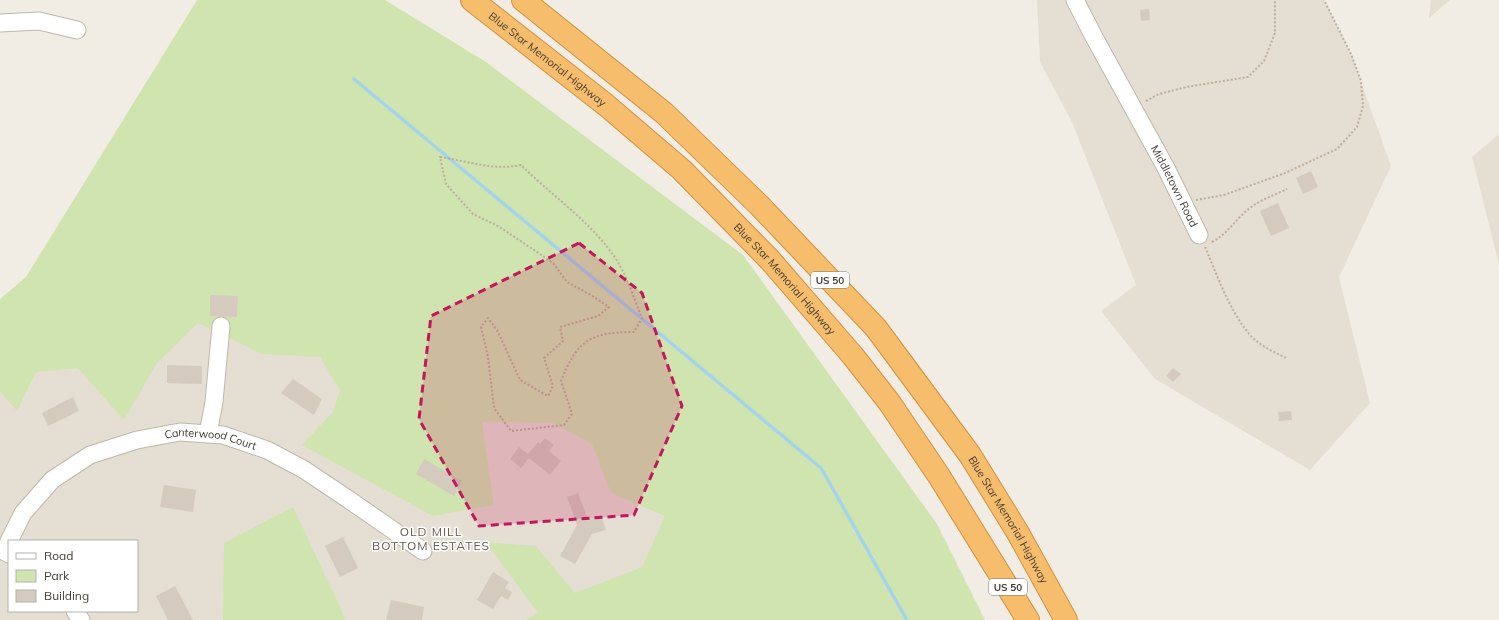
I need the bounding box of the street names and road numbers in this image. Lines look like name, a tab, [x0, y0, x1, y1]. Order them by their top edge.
street label: Blue Star Memorial Highway	[486, 9, 609, 110]
street label: Middletown Road	[1148, 143, 1201, 229]
street label: Blue Star Memorial Highway	[731, 220, 839, 338]
road number: US 50	[811, 272, 849, 288]
street label: Canterwood Court	[163, 425, 259, 453]
street label: Blue Star Memorial Highway	[965, 453, 1052, 586]
road number: US 50	[989, 579, 1027, 595]

